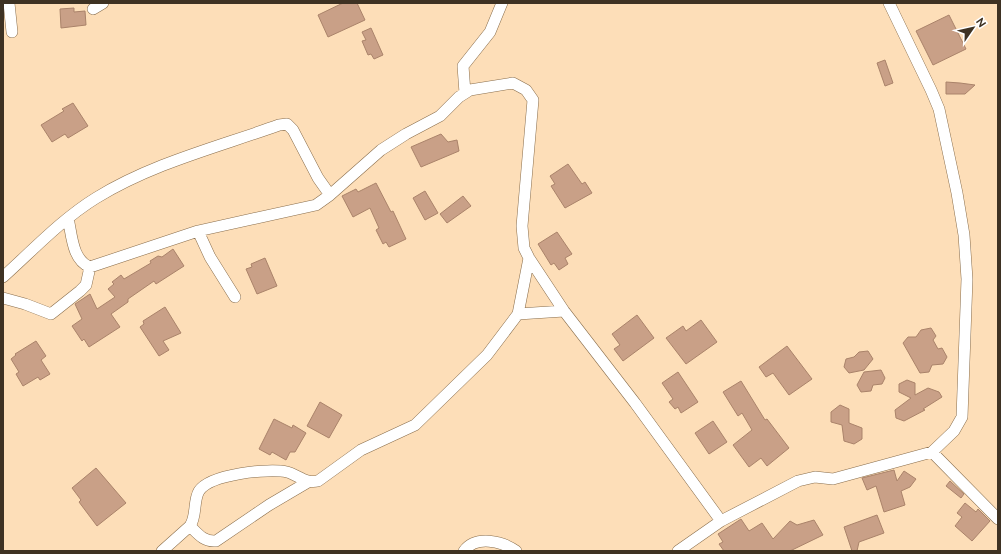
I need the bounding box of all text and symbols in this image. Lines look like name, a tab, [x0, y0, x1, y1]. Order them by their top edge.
north arrow	[953, 8, 993, 48]
text: N	[973, 16, 989, 30]

